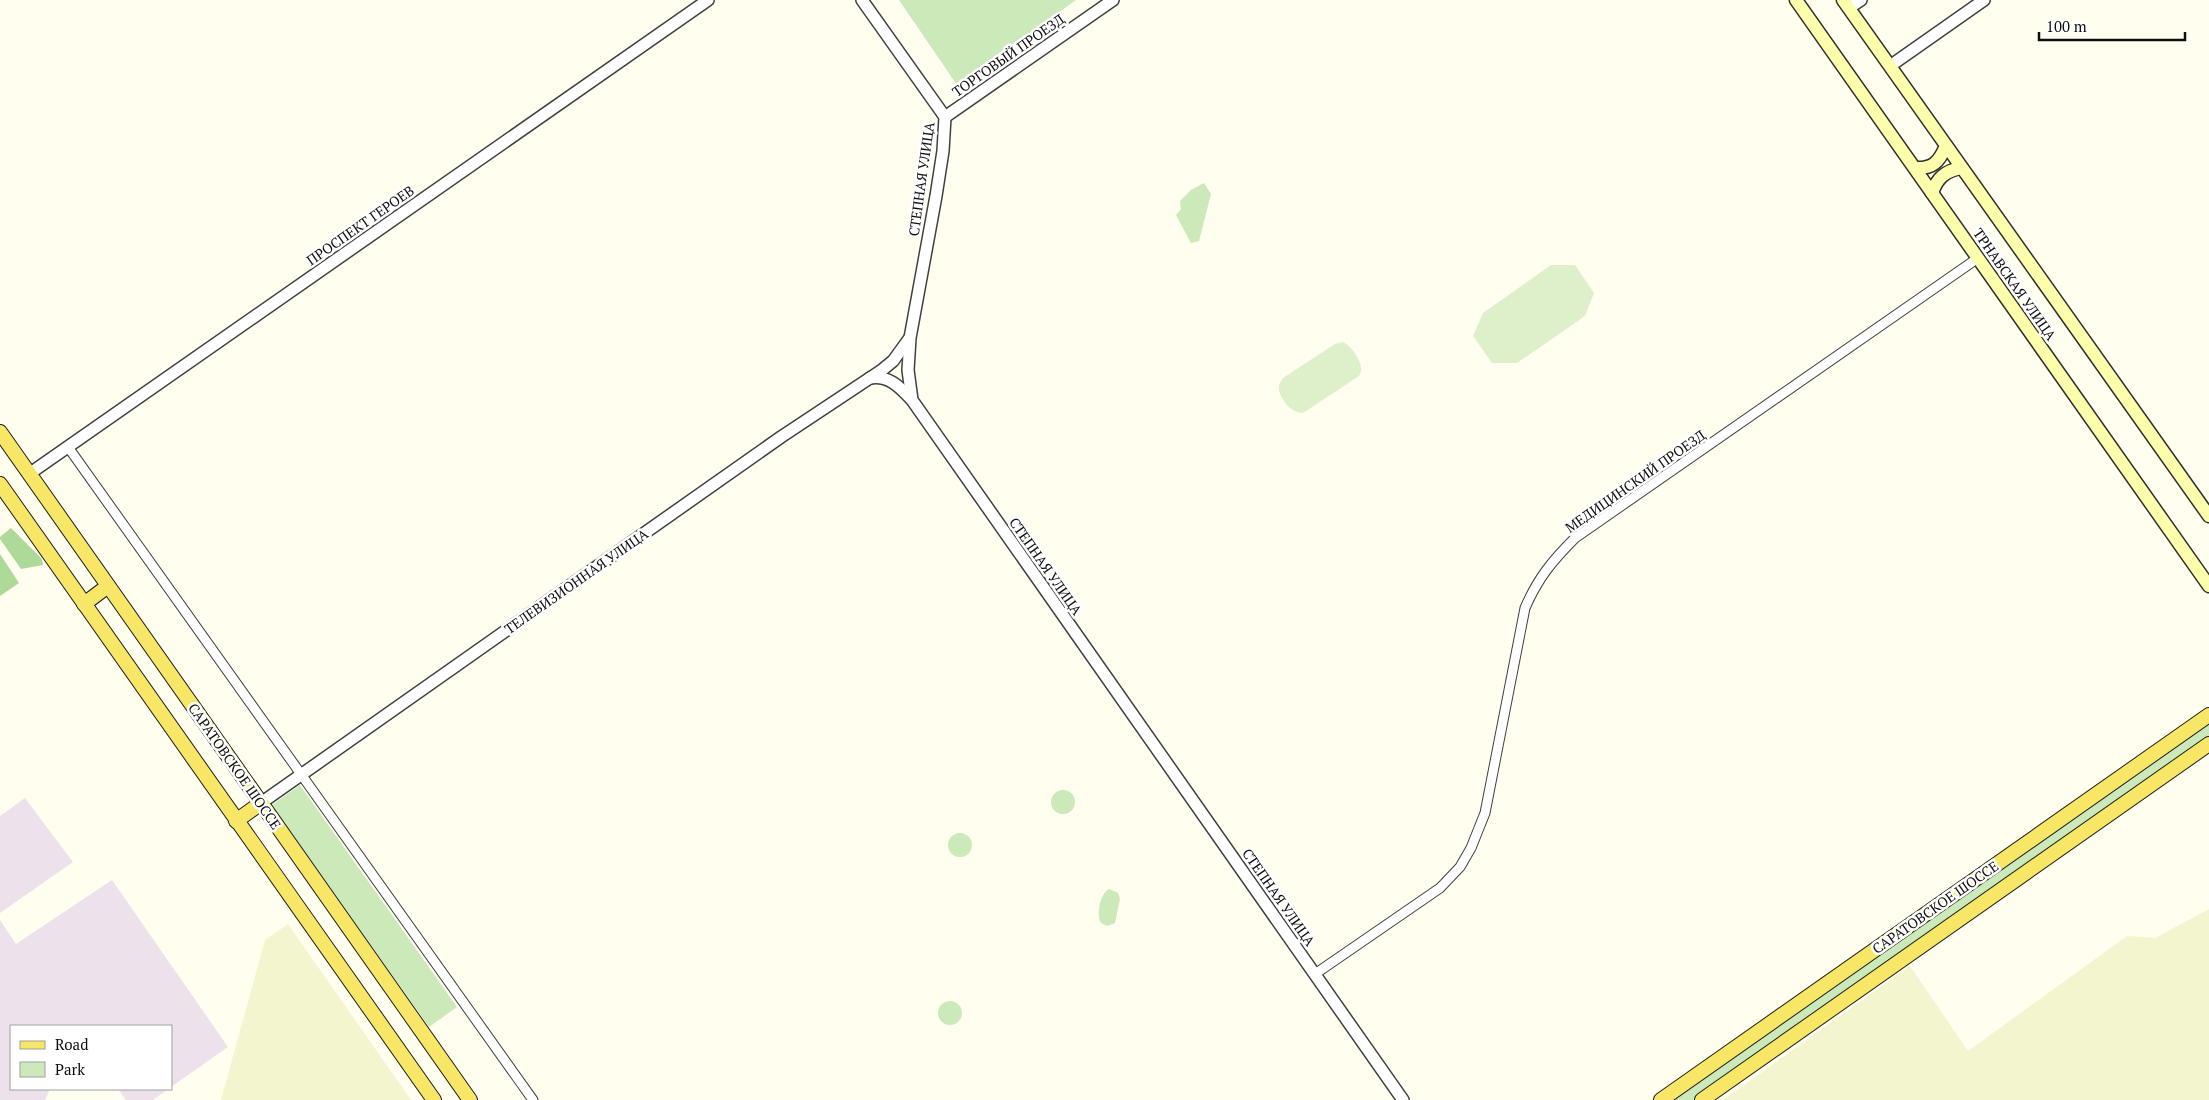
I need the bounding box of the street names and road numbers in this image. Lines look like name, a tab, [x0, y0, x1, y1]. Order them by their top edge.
street label: ТОРГОВЫЙ ПРОЕЗД	[948, 9, 1068, 101]
street label: СТЕПНАЯ УЛИЦА	[904, 120, 938, 237]
street label: ПРОСПЕКТ ГЕРОЕВ	[302, 181, 418, 269]
street label: ТРНАВСКАЯ УЛИЦА	[1969, 224, 2061, 344]
street label: МЕДИЦИНСКИЙ ПРОЕЗД	[1561, 425, 1709, 537]
street label: СТЕПНАЯ УЛИЦА	[1005, 513, 1087, 619]
street label: ТЕЛЕВИЗИОННАЯ УЛИЦА	[500, 524, 652, 638]
street label: САРАТОВСКОЕ ШОССЕ	[184, 699, 286, 833]
street label: СТЕПНАЯ УЛИЦА	[1238, 844, 1320, 950]
street label: САРАТОВСКОЕ ШОССЕ	[1868, 856, 2002, 958]

